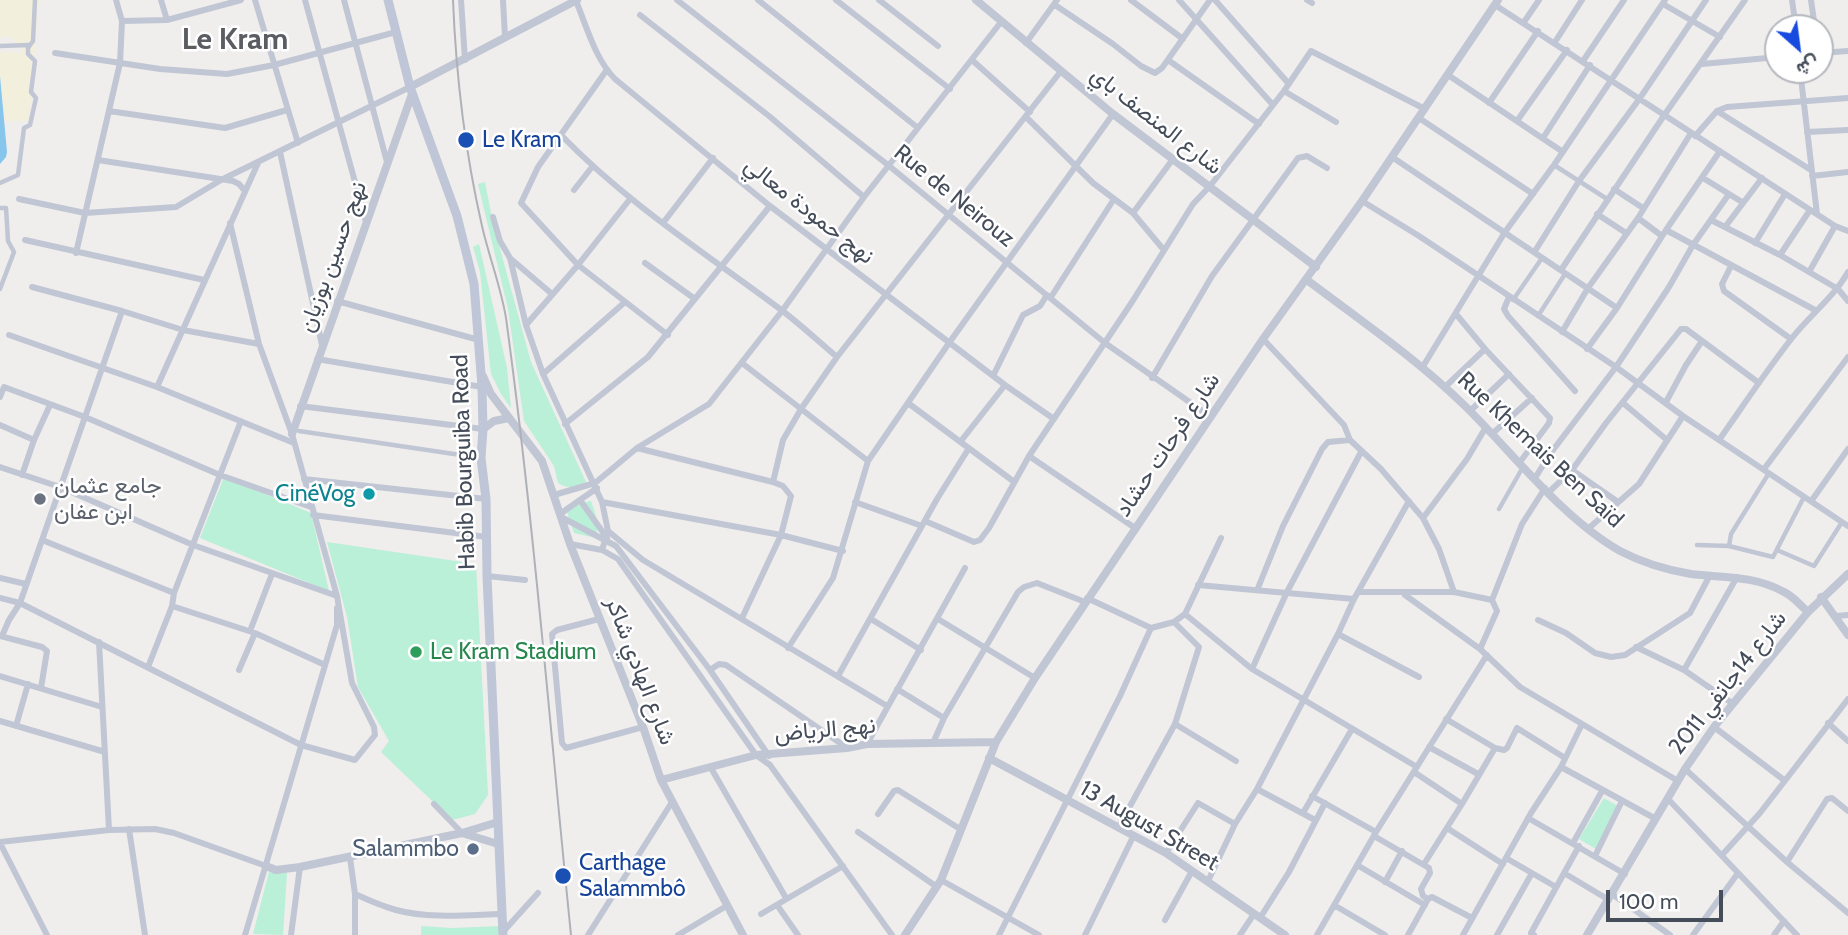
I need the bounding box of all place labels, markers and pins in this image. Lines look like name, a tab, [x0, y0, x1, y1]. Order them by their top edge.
place label: Le Kram	[482, 126, 562, 154]
marker: Le Kram	[456, 130, 476, 150]
place label: جامع عثمان ابن عفان	[54, 472, 162, 526]
place label: CinéVog	[275, 480, 355, 508]
marker: CinéVog	[361, 486, 377, 502]
marker: جامع عثمان ابن عفان	[32, 491, 48, 507]
place label: Le Kram Stadium	[430, 638, 596, 666]
marker: Le Kram Stadium	[408, 644, 424, 660]
place label: Salammbo	[352, 835, 459, 863]
marker: Salammbo	[465, 841, 481, 857]
place label: Carthage Salammbô	[579, 849, 686, 903]
marker: Carthage Salammbô	[553, 866, 573, 886]

